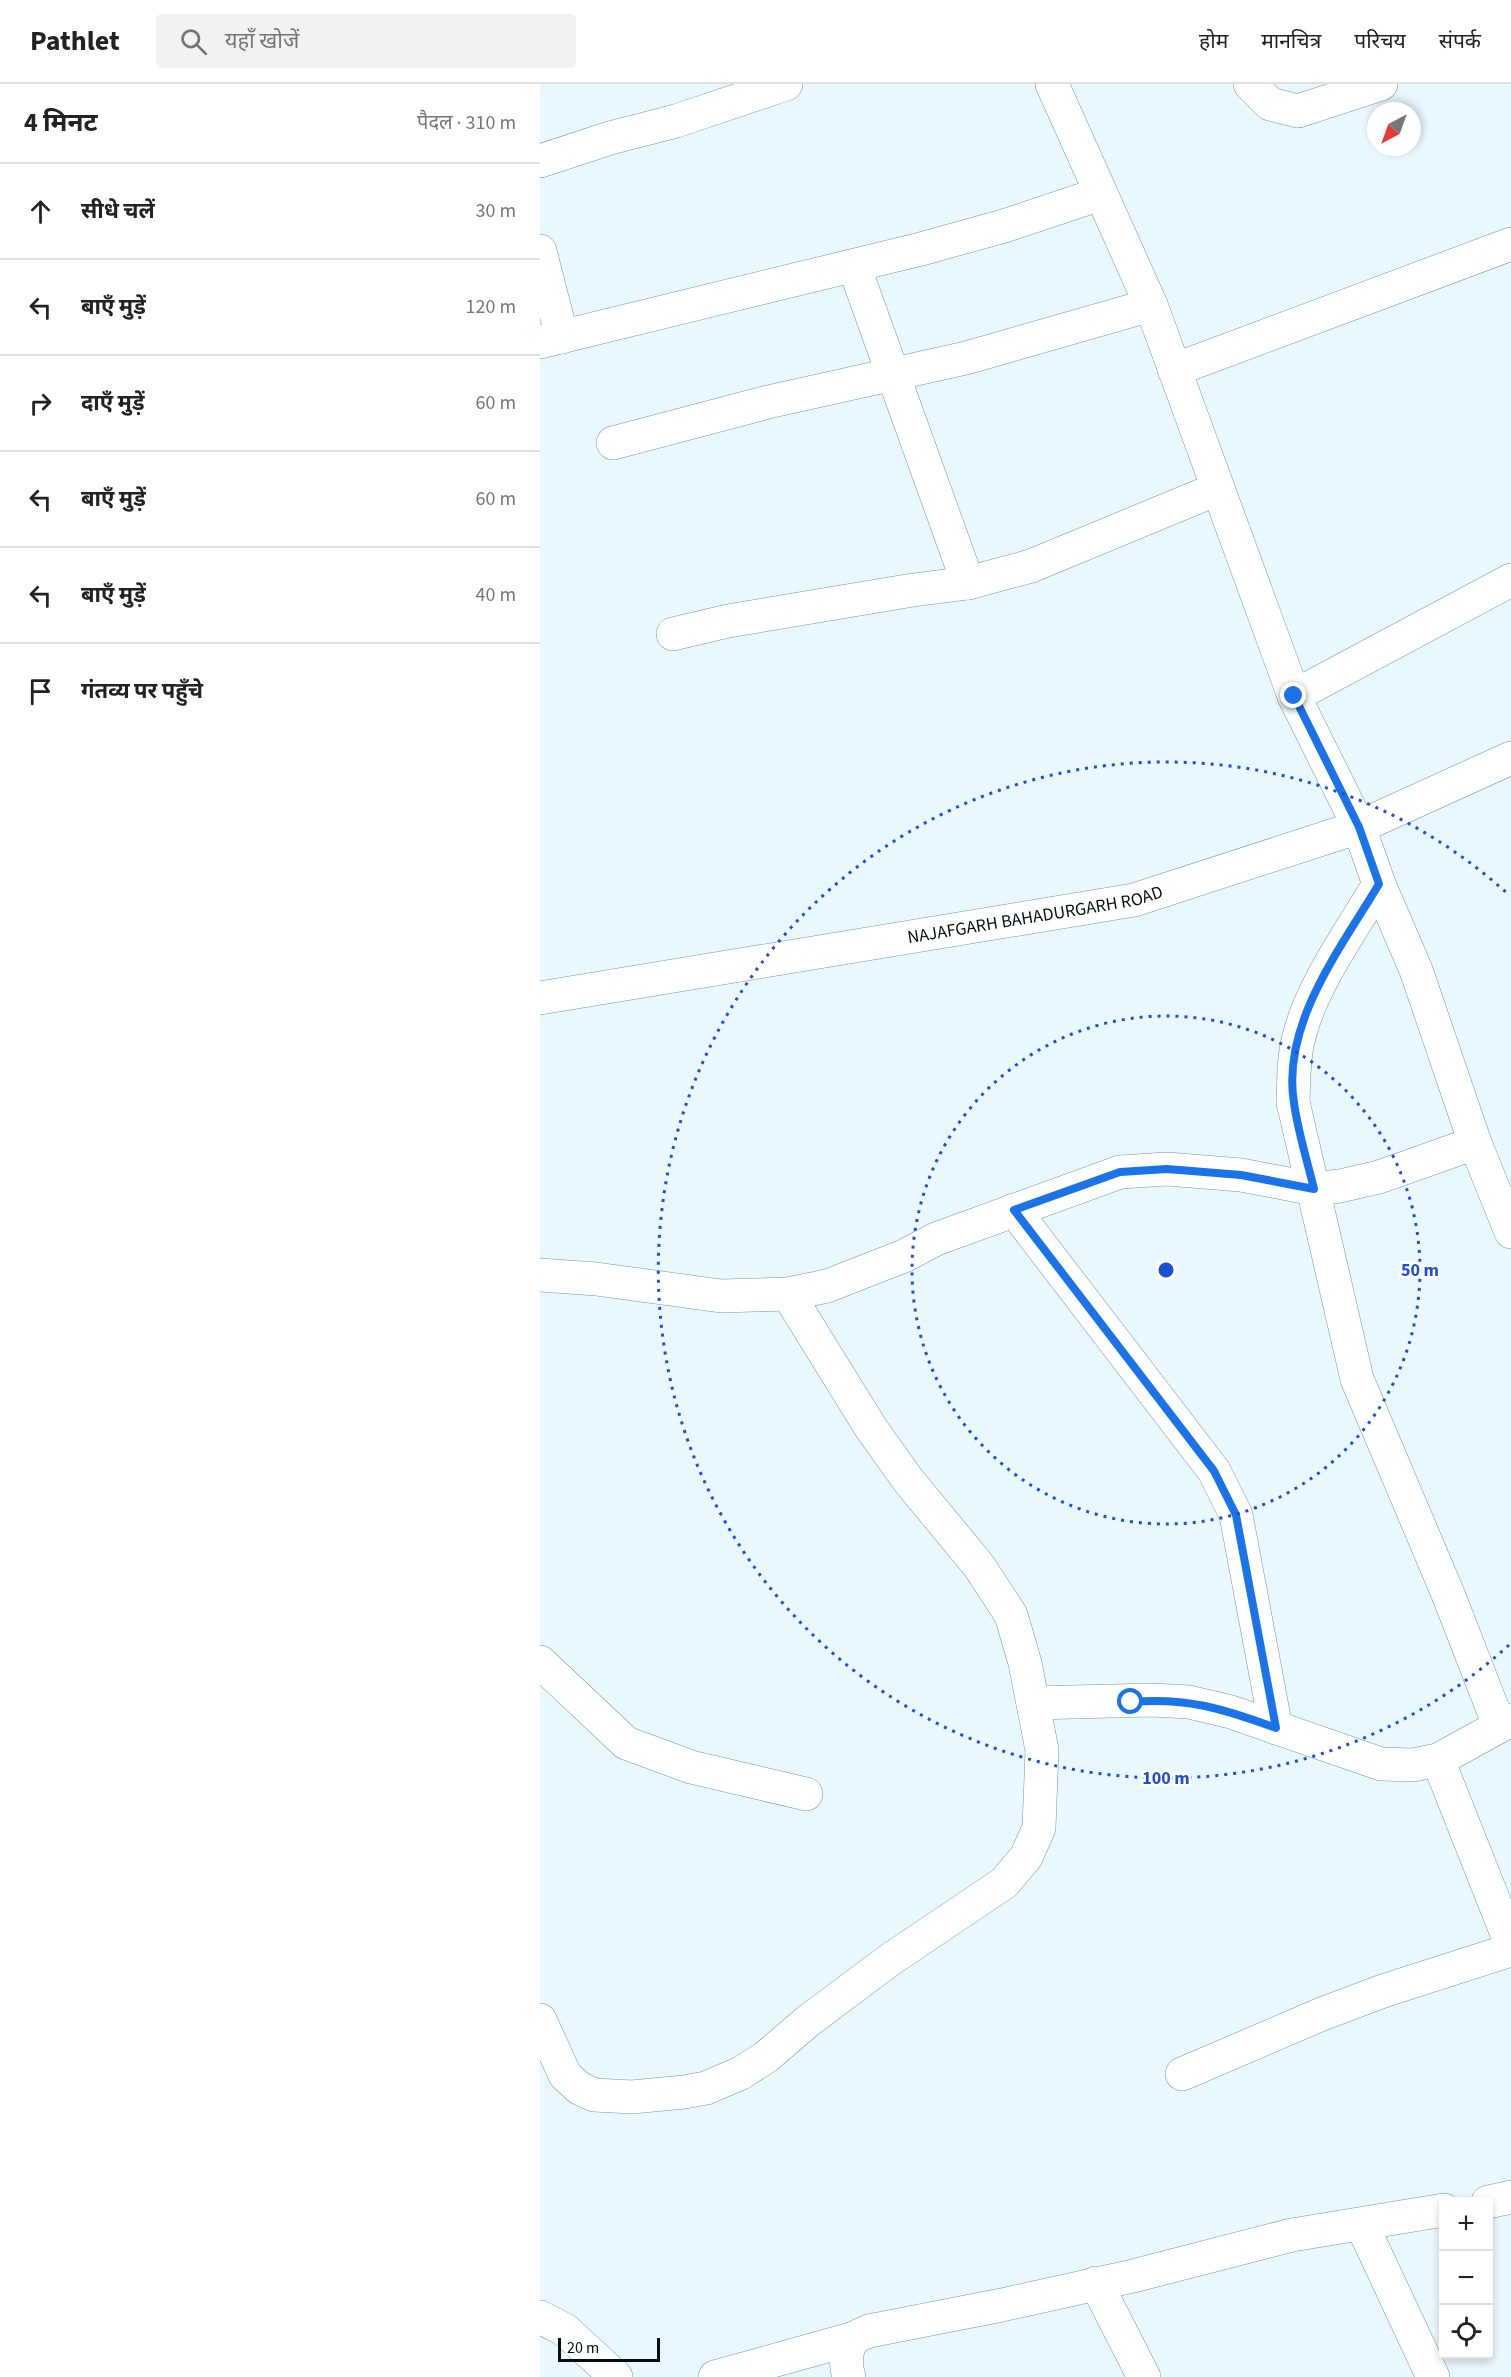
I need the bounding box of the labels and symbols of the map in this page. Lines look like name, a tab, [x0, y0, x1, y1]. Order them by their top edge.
north arrow	[1367, 102, 1421, 156]
route end	[1280, 682, 1306, 708]
street label: NAJAFGARH BAHADURGARH ROAD	[905, 879, 1166, 950]
text: 50 m	[1401, 1258, 1439, 1283]
centre of rings	[1156, 1260, 1176, 1280]
route start	[1117, 1688, 1143, 1714]
text: 100 m	[1142, 1766, 1190, 1791]
scale bar	[558, 2335, 660, 2362]

